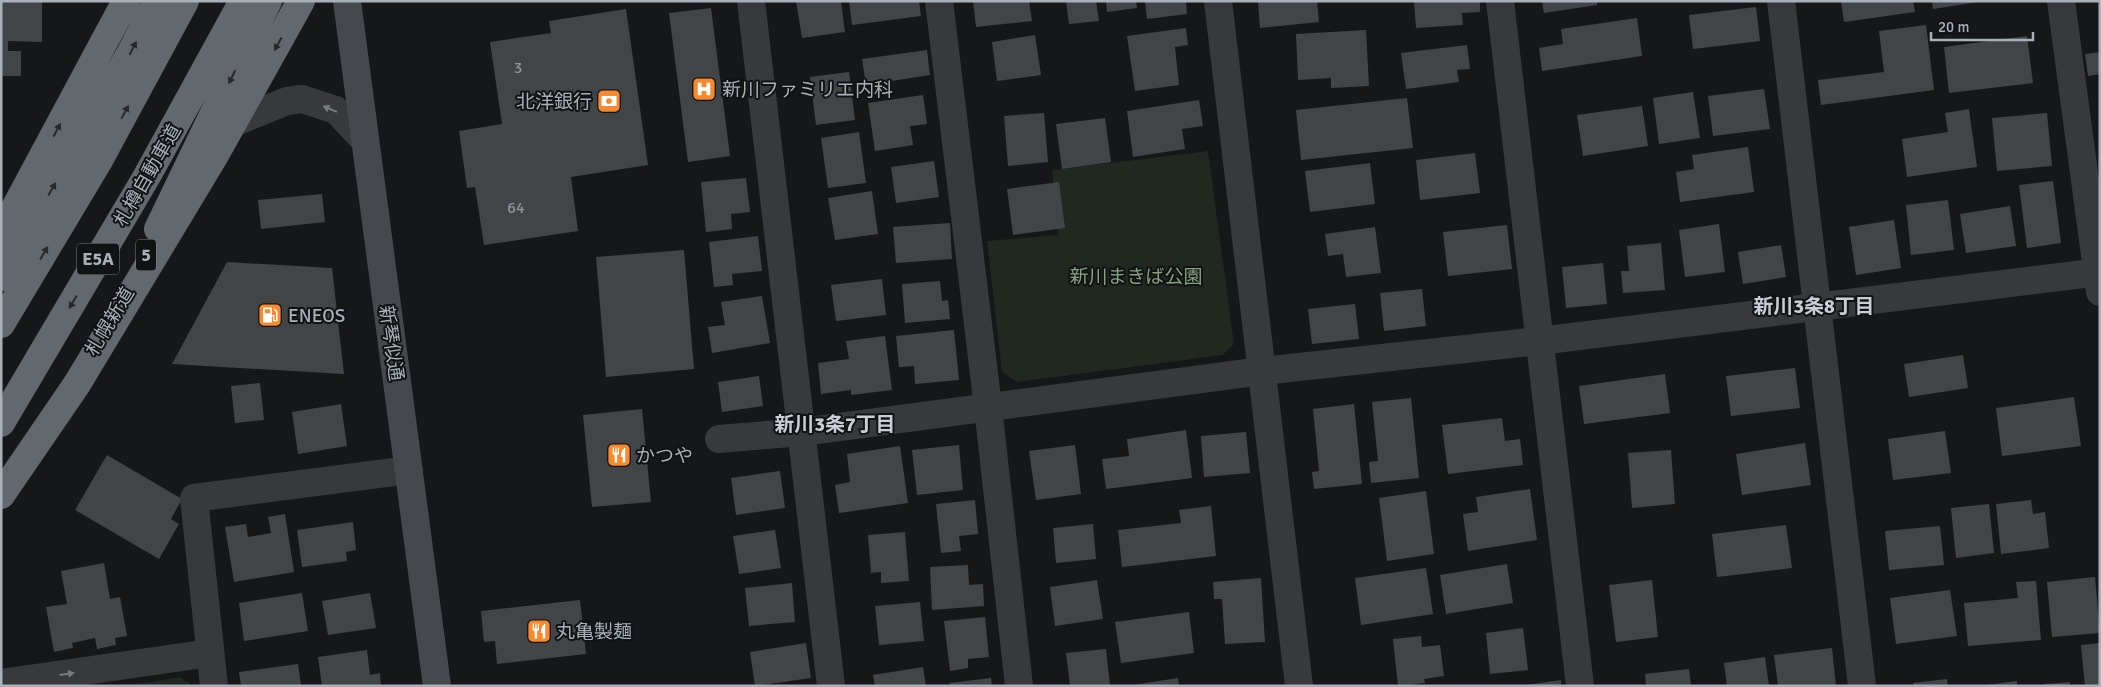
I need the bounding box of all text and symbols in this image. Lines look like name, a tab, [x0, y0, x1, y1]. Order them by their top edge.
scale bar	[1931, 10, 2034, 42]
text: 20 m	[1938, 18, 1969, 36]
one-way arrow	[274, 37, 282, 51]
one-way arrow	[129, 41, 137, 56]
house number: 3	[514, 58, 522, 78]
one-way arrow	[228, 70, 236, 84]
hospital icon: 新川ファミリエ内科	[691, 76, 717, 102]
place label: 新川ファミリエ内科	[722, 78, 893, 102]
bank icon: 北洋銀行	[596, 88, 622, 114]
place label: 北洋銀行	[516, 90, 592, 114]
one-way arrow	[121, 104, 129, 119]
one-way arrow	[323, 104, 337, 112]
street label: 札樽自動車道	[109, 120, 187, 231]
one-way arrow	[53, 122, 61, 137]
one-way arrow	[48, 183, 57, 196]
house number: 64	[507, 198, 525, 218]
road number: 5	[136, 240, 156, 270]
road number: E5A	[77, 243, 119, 274]
one-way arrow	[40, 246, 49, 259]
park label: 新川まきば公園	[1069, 265, 1203, 289]
street label: 札幌新道	[80, 283, 140, 360]
one-way arrow	[69, 294, 77, 309]
district label: 新川3条8丁目	[1753, 294, 1875, 319]
fuel station icon: ENEOS	[257, 302, 283, 328]
place label: ENEOS	[288, 304, 345, 328]
street label: 新琴似通	[374, 304, 408, 382]
district label: 新川3条7丁目	[774, 412, 896, 437]
restaurant icon: かつや	[606, 442, 632, 468]
place label: かつや	[636, 444, 693, 468]
restaurant icon: 丸亀製麺	[526, 618, 552, 644]
place label: 丸亀製麺	[556, 620, 632, 644]
one-way arrow	[59, 670, 75, 678]

